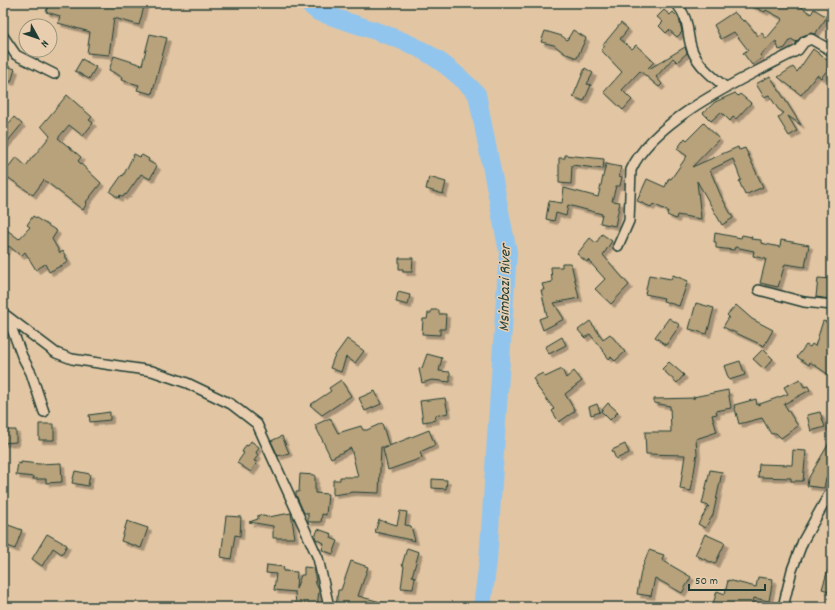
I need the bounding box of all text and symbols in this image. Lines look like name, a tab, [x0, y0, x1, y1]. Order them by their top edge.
north arrow	[18, 18, 58, 58]
text: N	[36, 36, 52, 51]
water label: Msimbazi River	[493, 242, 518, 332]
scale bar	[689, 566, 765, 592]
text: 50 m	[695, 573, 718, 590]

